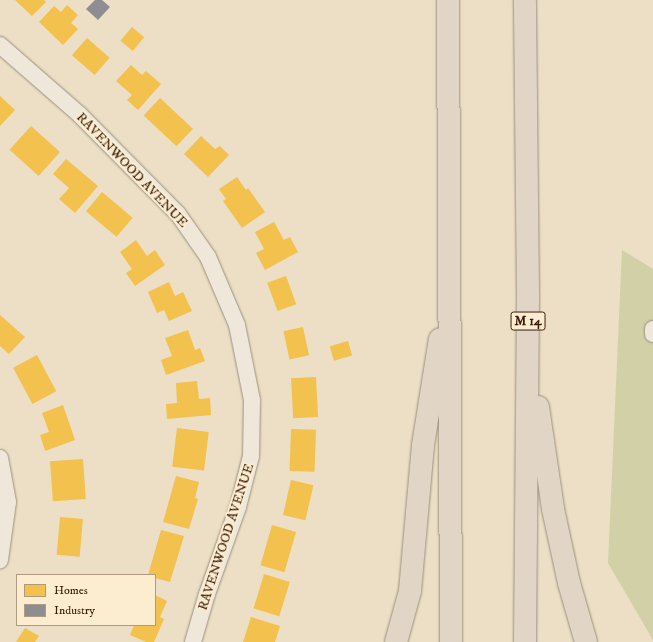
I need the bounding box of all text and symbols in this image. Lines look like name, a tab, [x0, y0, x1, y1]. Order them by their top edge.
street label: RAVENWOOD AVENUE	[73, 109, 191, 231]
road number: M 14	[510, 310, 546, 332]
street label: RAVENWOOD AVENUE	[194, 461, 258, 613]
legend	[16, 574, 156, 626]
text: Homes	[54, 583, 88, 598]
text: Industry	[54, 603, 95, 618]

